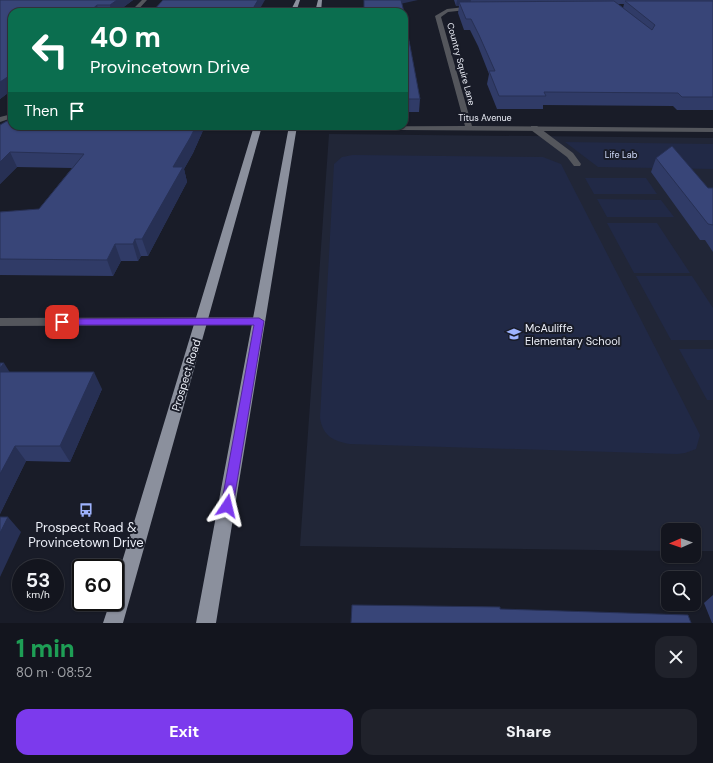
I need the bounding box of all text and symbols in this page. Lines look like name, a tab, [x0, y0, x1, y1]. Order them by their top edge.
text: 40 m	[90, 19, 161, 56]
street label: Country Squire Lane	[444, 21, 478, 107]
icon: left	[24, 24, 76, 76]
text: Provincetown Drive	[90, 55, 250, 79]
icon: arrive	[66, 100, 88, 122]
text: Then	[24, 101, 58, 121]
street label: Titus Avenue	[458, 112, 512, 124]
park label: Life Lab	[605, 149, 638, 161]
pin	[45, 305, 79, 339]
icon: arrive	[51, 311, 73, 333]
place label: McAuliffe Elementary School	[525, 321, 620, 348]
school or university icon: McAuliffe Elementary School	[506, 326, 522, 342]
street label: Prospect Road	[168, 337, 204, 413]
position arrow	[206, 485, 248, 527]
bus stop icon: Prospect Road & Provincetown Drive	[78, 502, 94, 518]
place label: Prospect Road & Provincetown Drive	[28, 519, 144, 551]
north arrow	[661, 523, 701, 563]
map controls	[661, 523, 701, 611]
speed limit sign: 60	[72, 559, 124, 611]
text: 53	[26, 567, 50, 593]
button: search	[661, 571, 701, 611]
text: km/h	[26, 588, 50, 601]
text: 1 min	[16, 633, 75, 664]
button: close	[655, 636, 697, 678]
text: 80 m · 08:52	[16, 664, 92, 681]
button: Exit	[16, 709, 353, 755]
button: Share	[361, 709, 697, 755]

